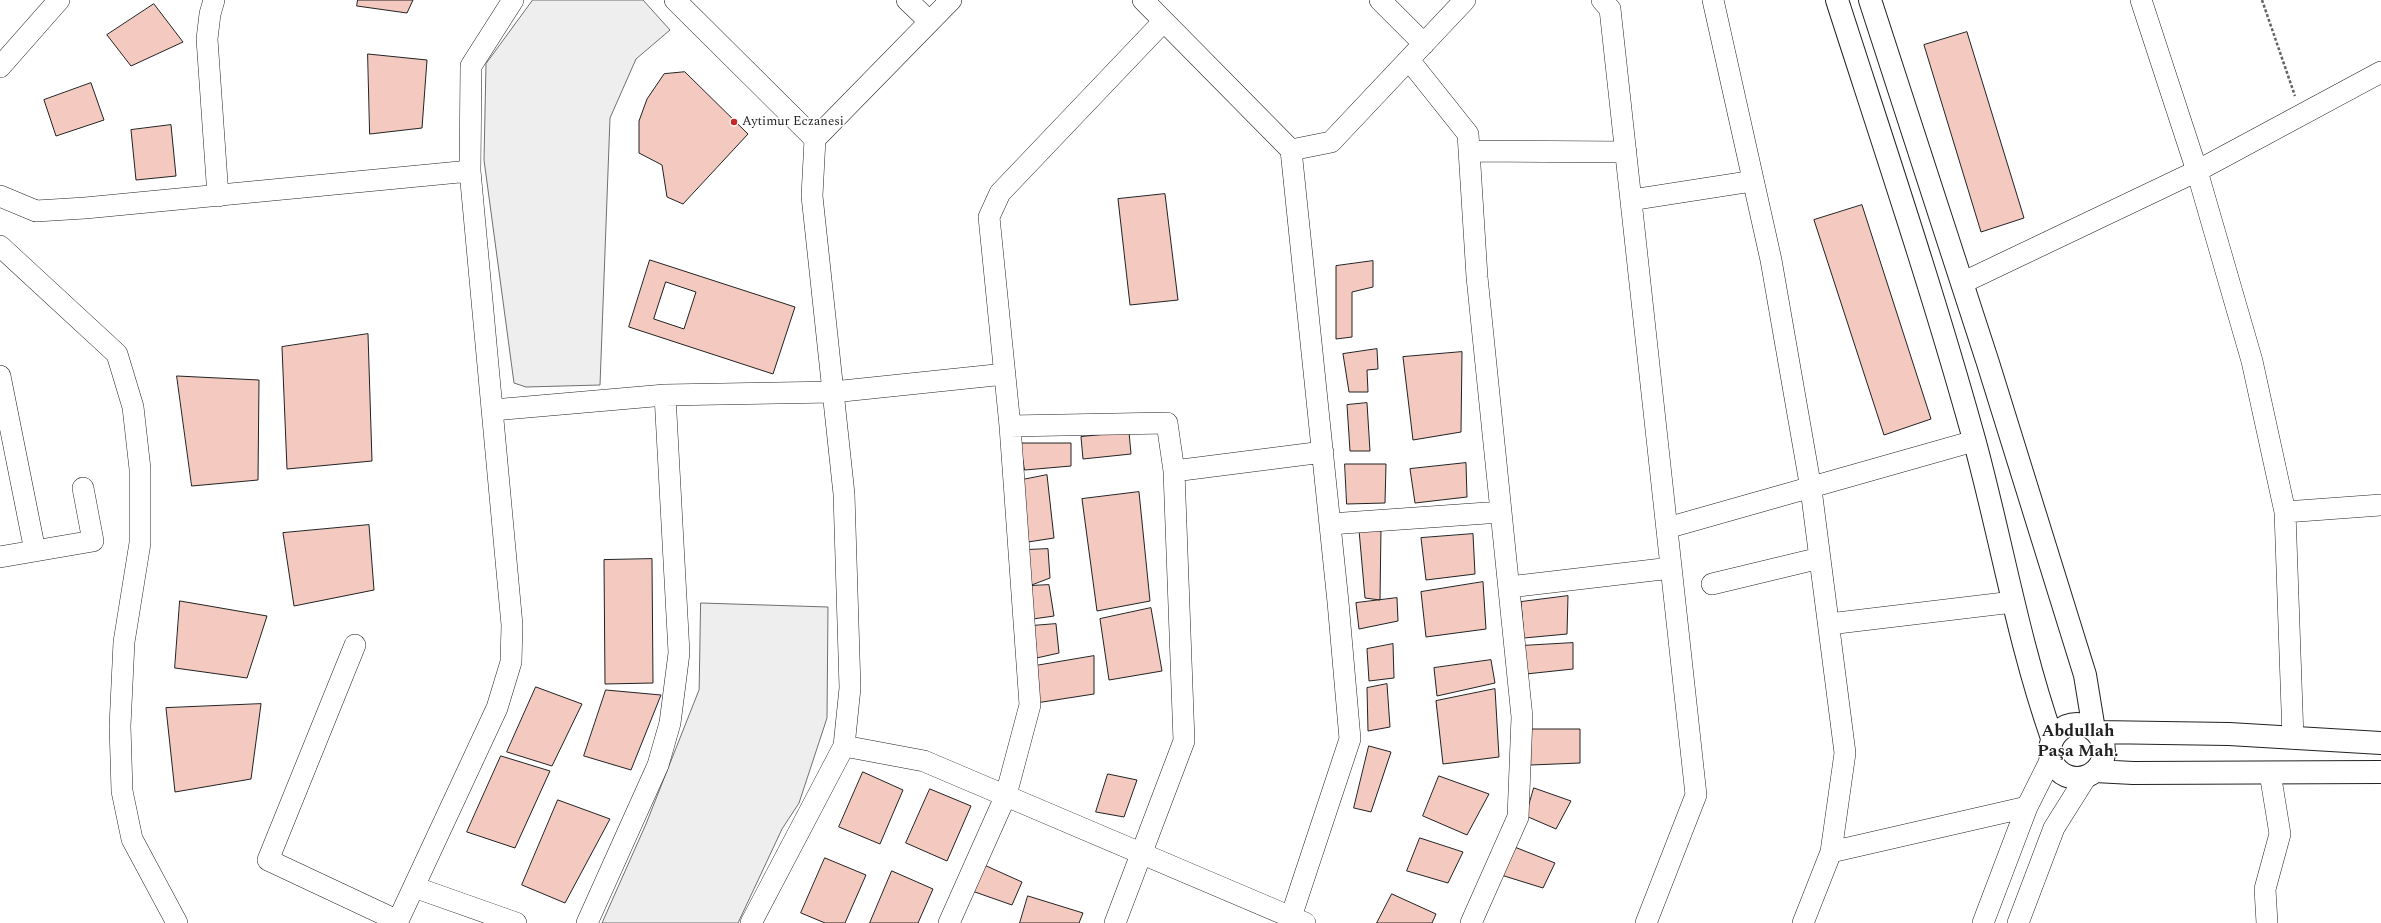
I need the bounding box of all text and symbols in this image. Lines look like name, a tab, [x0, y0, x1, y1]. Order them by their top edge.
place label: Aytimur Eczanesi	[742, 114, 844, 130]
marker: Aytimur Eczanesi	[729, 117, 739, 127]
district label: Abdullah Paşa Mah.	[2037, 723, 2119, 763]

